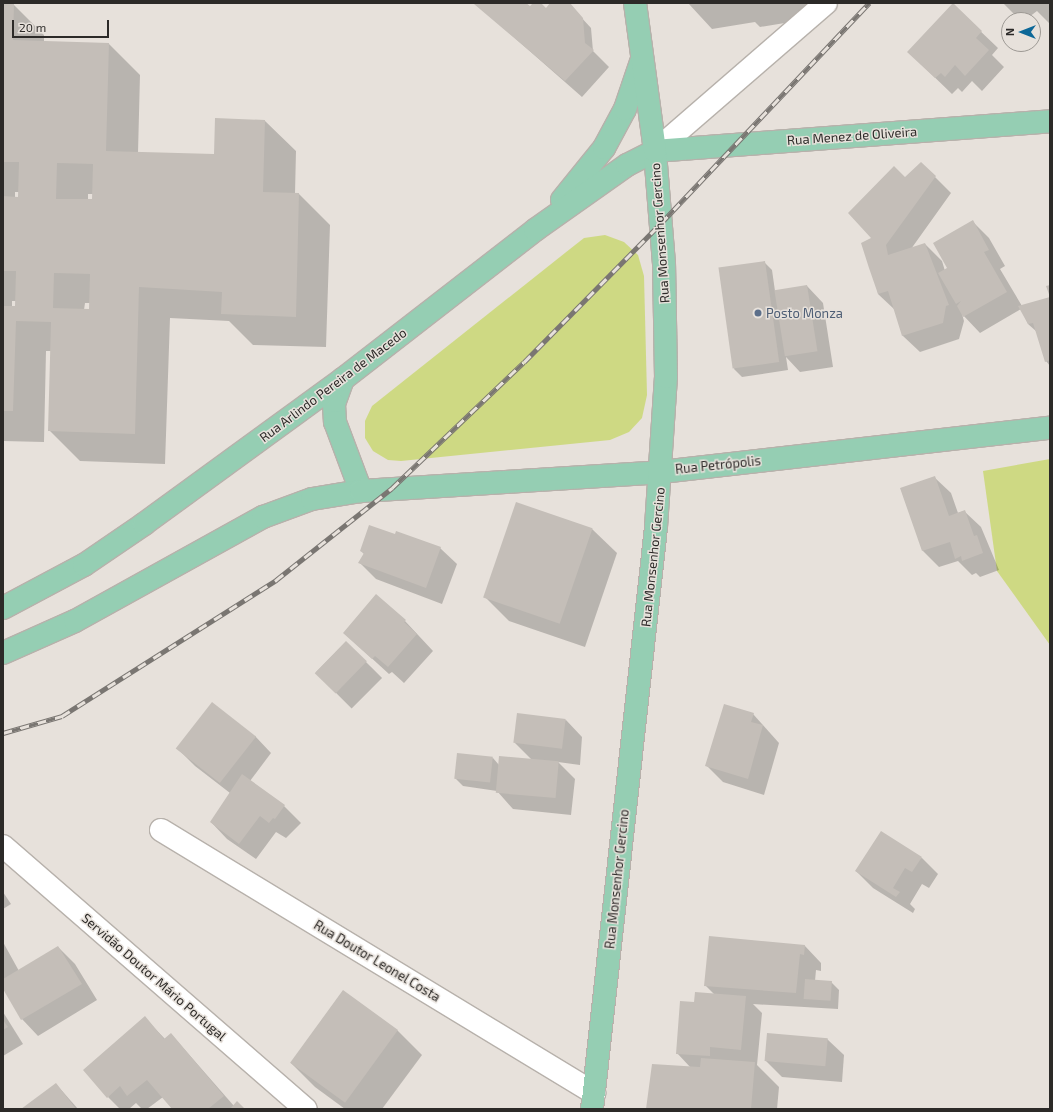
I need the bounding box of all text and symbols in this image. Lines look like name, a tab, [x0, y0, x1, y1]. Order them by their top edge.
scale bar	[14, 12, 111, 38]
north arrow	[1001, 12, 1041, 52]
text: 20 m	[19, 20, 46, 34]
text: N	[1003, 28, 1016, 36]
street label: Rua Menez de Oliveira	[786, 124, 918, 148]
street label: Rua Monsenhor Gercino	[647, 162, 673, 304]
place label: Posto Monza	[766, 305, 843, 321]
marker: Posto Monza	[753, 308, 763, 318]
street label: Rua Arlindo Pereira de Macedo	[256, 325, 410, 445]
street label: Rua Petrópolis	[674, 453, 762, 477]
street label: Rua Monsenhor Gercino	[638, 486, 668, 628]
street label: Rua Monsenhor Gercino	[602, 808, 632, 950]
street label: Servidão Doutor Mário Portugal	[79, 910, 229, 1044]
street label: Rua Doutor Leonel Costa	[311, 917, 443, 1005]

